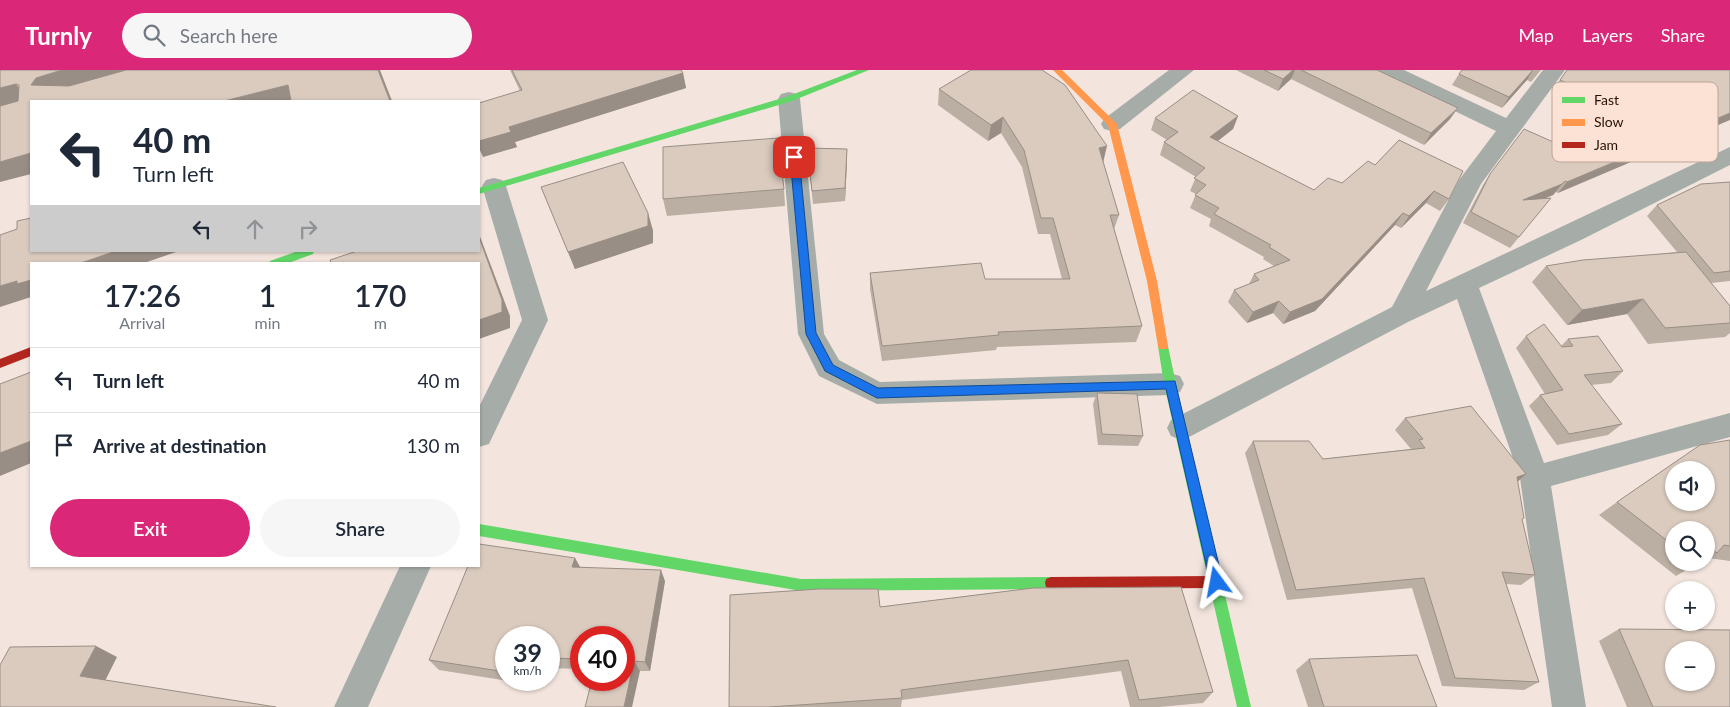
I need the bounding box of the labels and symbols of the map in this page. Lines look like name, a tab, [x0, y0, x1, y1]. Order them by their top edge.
legend	[1552, 82, 1718, 162]
text: Fast	[1594, 91, 1619, 108]
text: Slow	[1594, 113, 1624, 130]
pin	[773, 136, 815, 178]
text: Jam	[1594, 136, 1618, 153]
position arrow	[1190, 555, 1242, 607]
speed limit sign: 40	[570, 626, 635, 691]

